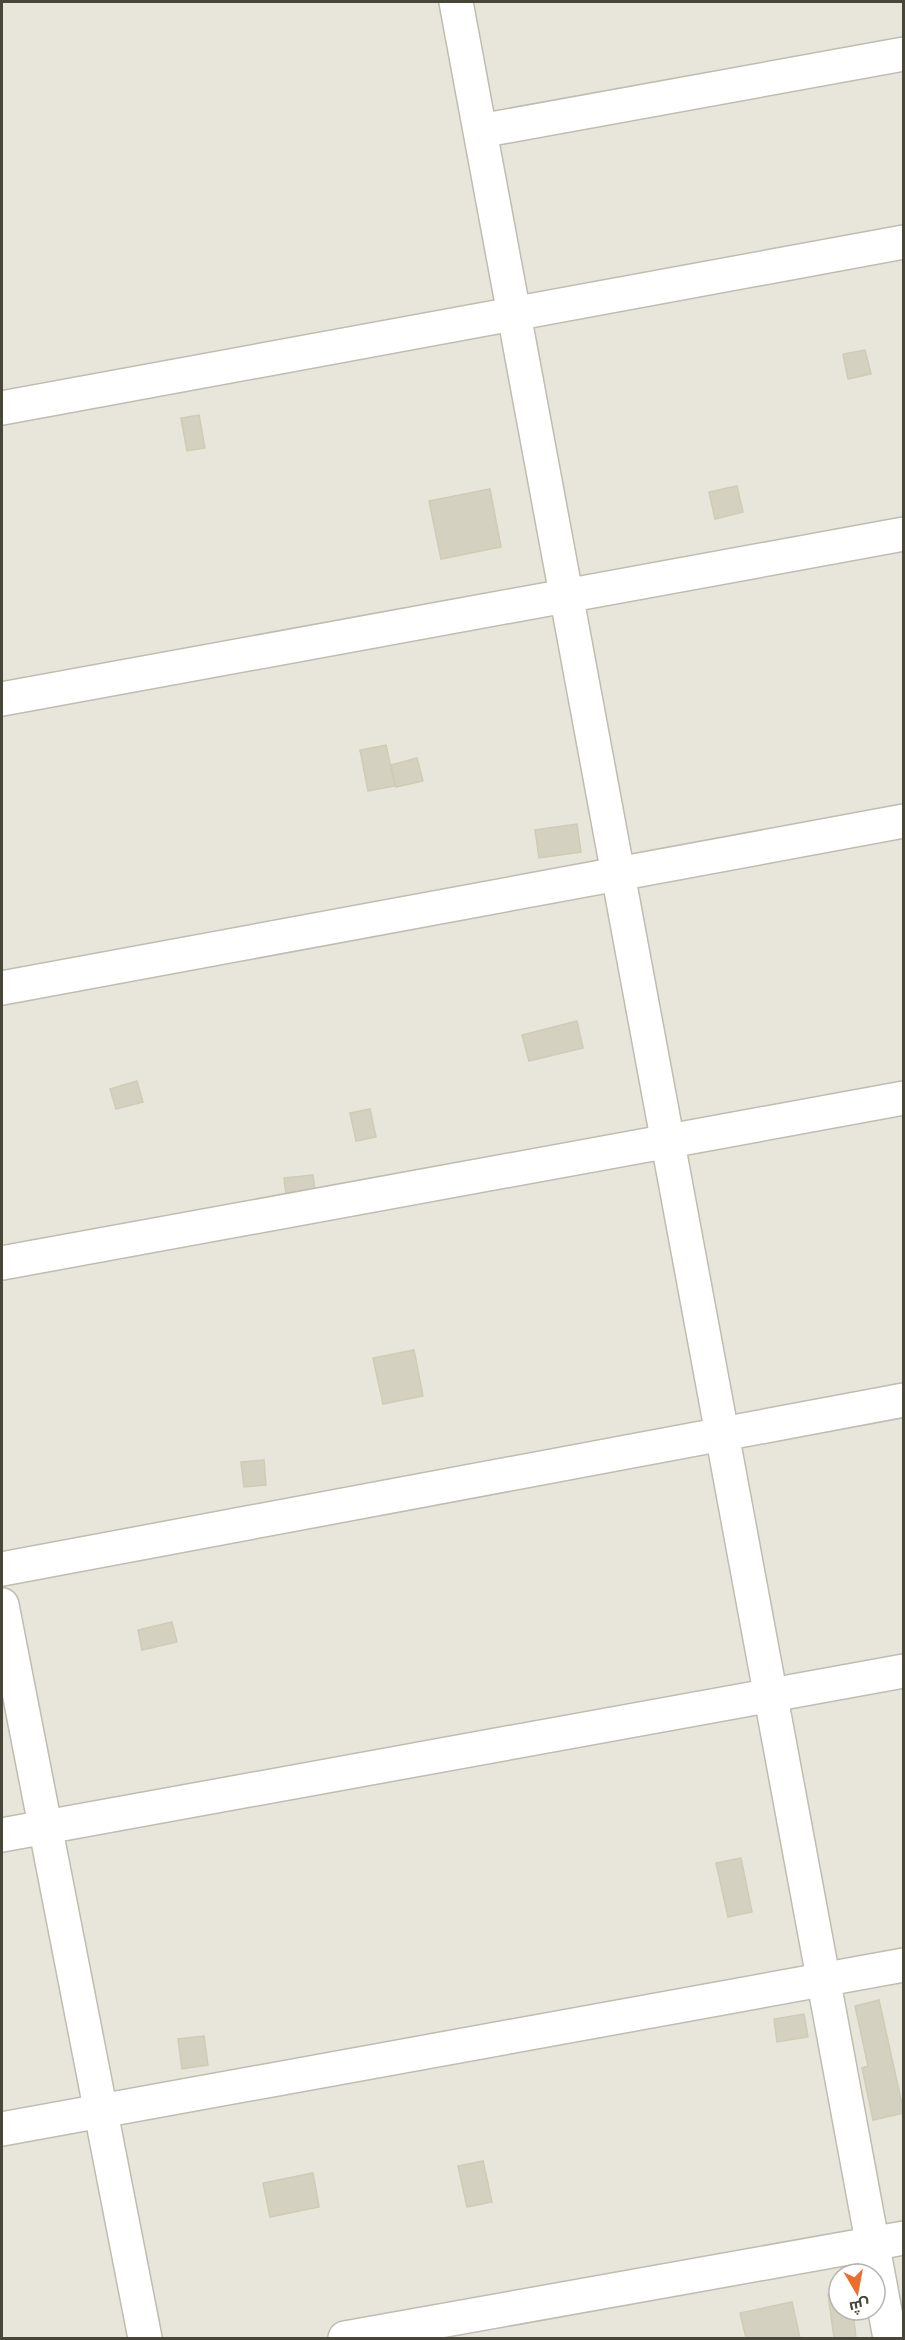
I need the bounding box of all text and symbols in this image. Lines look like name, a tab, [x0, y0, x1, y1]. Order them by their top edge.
north arrow	[827, 2262, 887, 2322]
text: ش	[847, 2293, 871, 2318]

